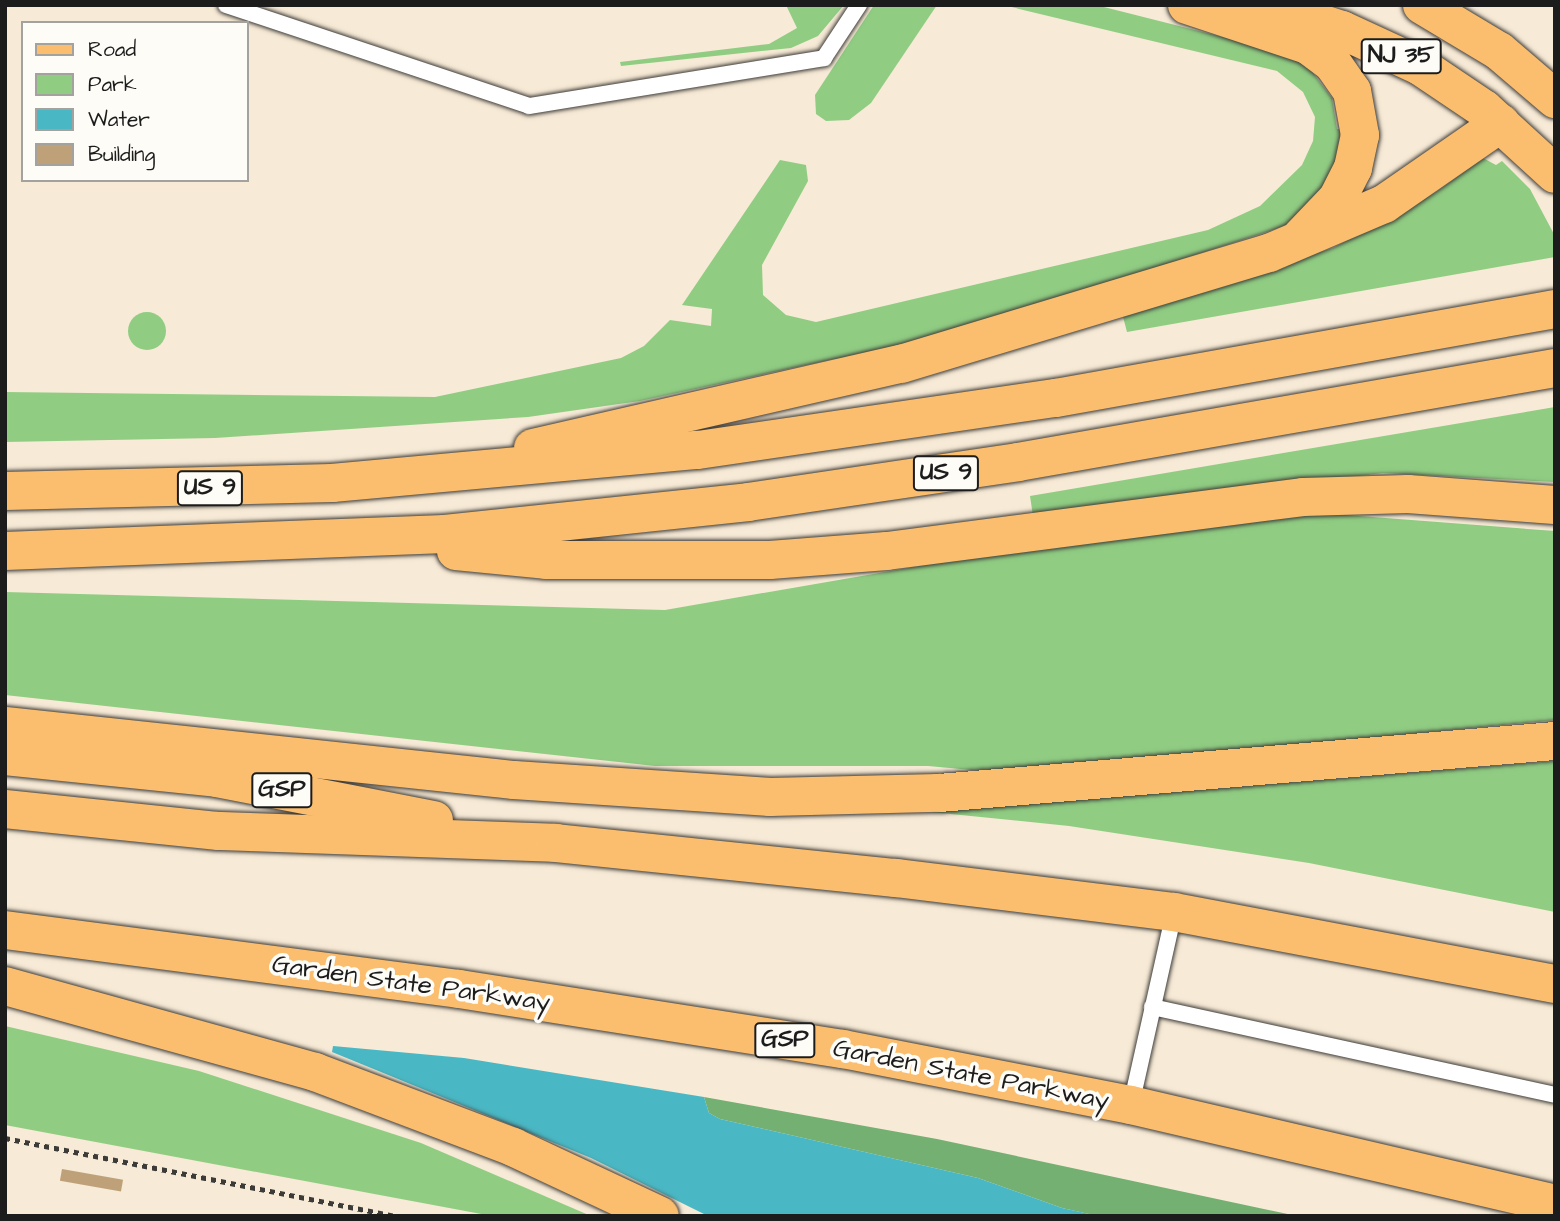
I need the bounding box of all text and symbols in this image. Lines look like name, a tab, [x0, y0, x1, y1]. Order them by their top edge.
legend	[21, 21, 248, 182]
text: Road	[88, 35, 136, 64]
road number: NJ 35	[1359, 36, 1443, 76]
text: Park	[88, 70, 137, 99]
text: Water	[88, 105, 150, 134]
text: Building	[88, 140, 155, 169]
road number: US 9	[913, 452, 979, 494]
road number: US 9	[177, 467, 243, 508]
road number: GSP	[250, 770, 314, 810]
street label: Garden State Parkway	[270, 949, 552, 1019]
road number: GSP	[754, 1020, 816, 1060]
street label: Garden State Parkway	[830, 1033, 1112, 1117]

